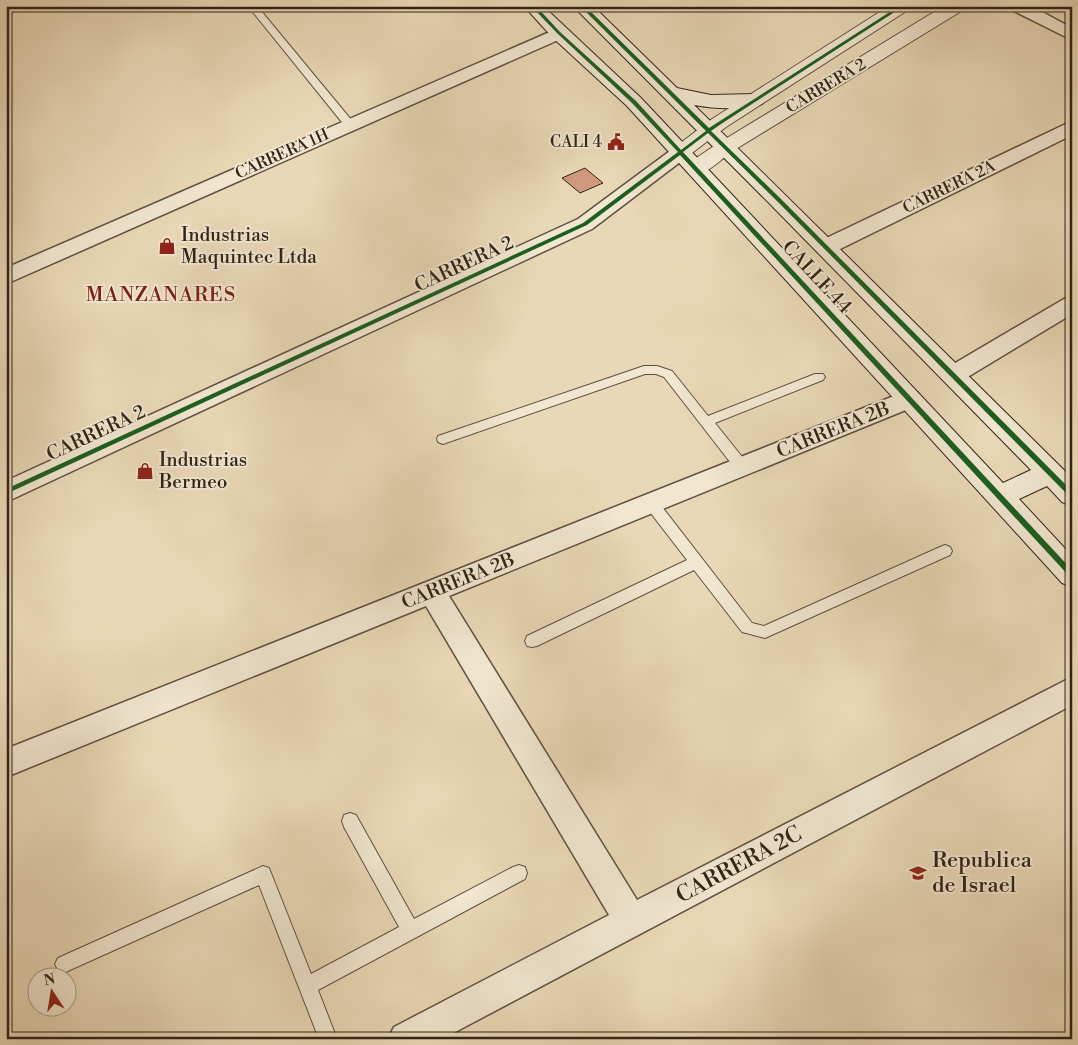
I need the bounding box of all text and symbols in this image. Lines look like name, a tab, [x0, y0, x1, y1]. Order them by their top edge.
street label: CARRERA 2	[782, 54, 870, 118]
street label: CARRERA 1H	[232, 124, 332, 184]
place label: CALI 4	[550, 132, 602, 152]
public building icon: CALI 4	[606, 132, 626, 152]
street label: CARRERA 2A	[899, 155, 1000, 218]
place label: Industrias Maquintec Ltda	[181, 223, 317, 269]
street label: CARRERA 2	[411, 231, 517, 297]
street label: CALLE 44	[777, 235, 857, 319]
shop icon: Industrias Maquintec Ltda	[157, 236, 177, 256]
district label: MANZANARES	[86, 283, 236, 308]
street label: CARRERA 2B	[773, 396, 893, 464]
street label: CARRERA 2	[43, 400, 149, 466]
place label: Industrias Bermeo	[158, 448, 247, 494]
shop icon: Industrias Bermeo	[135, 461, 155, 481]
street label: CARRERA 2B	[398, 547, 518, 615]
street label: CARRERA 2C	[671, 821, 807, 909]
place label: Republica de Israel	[932, 847, 1033, 899]
school or university icon: Republica de Israel	[908, 863, 928, 883]
north arrow	[28, 968, 78, 1018]
text: N	[42, 970, 57, 990]

